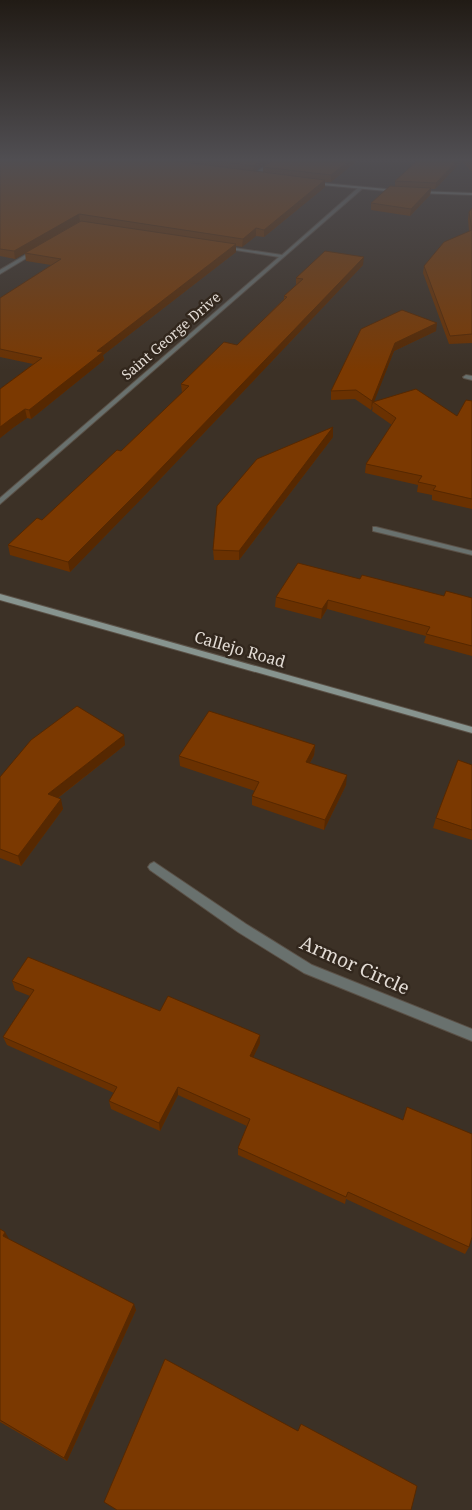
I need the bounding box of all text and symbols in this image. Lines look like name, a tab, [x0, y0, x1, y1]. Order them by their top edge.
street label: Saint George Drive	[117, 287, 224, 384]
street label: Callejo Road	[192, 625, 288, 673]
street label: Armor Circle	[296, 929, 414, 1001]

